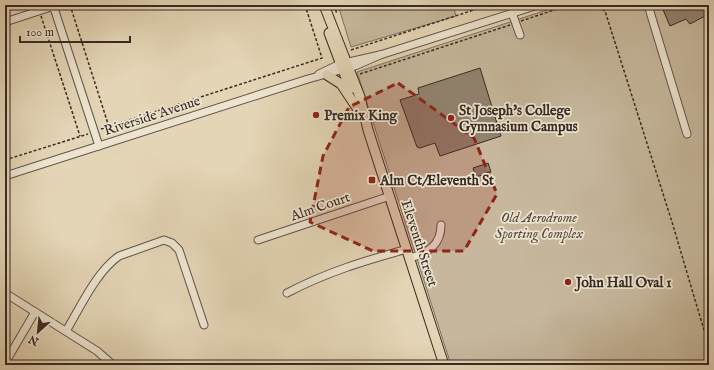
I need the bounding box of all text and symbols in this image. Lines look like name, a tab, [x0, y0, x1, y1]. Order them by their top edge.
scale bar	[20, 18, 130, 44]
text: 100 m	[26, 25, 54, 40]
street label: Riverside Avenue	[102, 92, 203, 140]
place label: St Joseph's College Gymnasium Campus	[459, 102, 578, 136]
place label: Premix King	[324, 107, 398, 125]
marker: Premix King	[311, 110, 321, 120]
marker: St Joseph's College Gymnasium Campus	[446, 113, 456, 123]
place label: Alm Ct/Eleventh St	[379, 172, 494, 190]
marker: Alm Ct/Eleventh St	[367, 175, 377, 185]
street label: Alm Court	[287, 188, 353, 226]
street label: Eleventh Street	[397, 198, 442, 289]
park label: Old Aerodrome Sporting Complex	[495, 209, 583, 244]
place label: John Hall Oval 1	[574, 274, 672, 292]
marker: John Hall Oval 1	[563, 277, 573, 287]
north arrow	[18, 312, 58, 352]
text: N	[26, 331, 42, 349]

